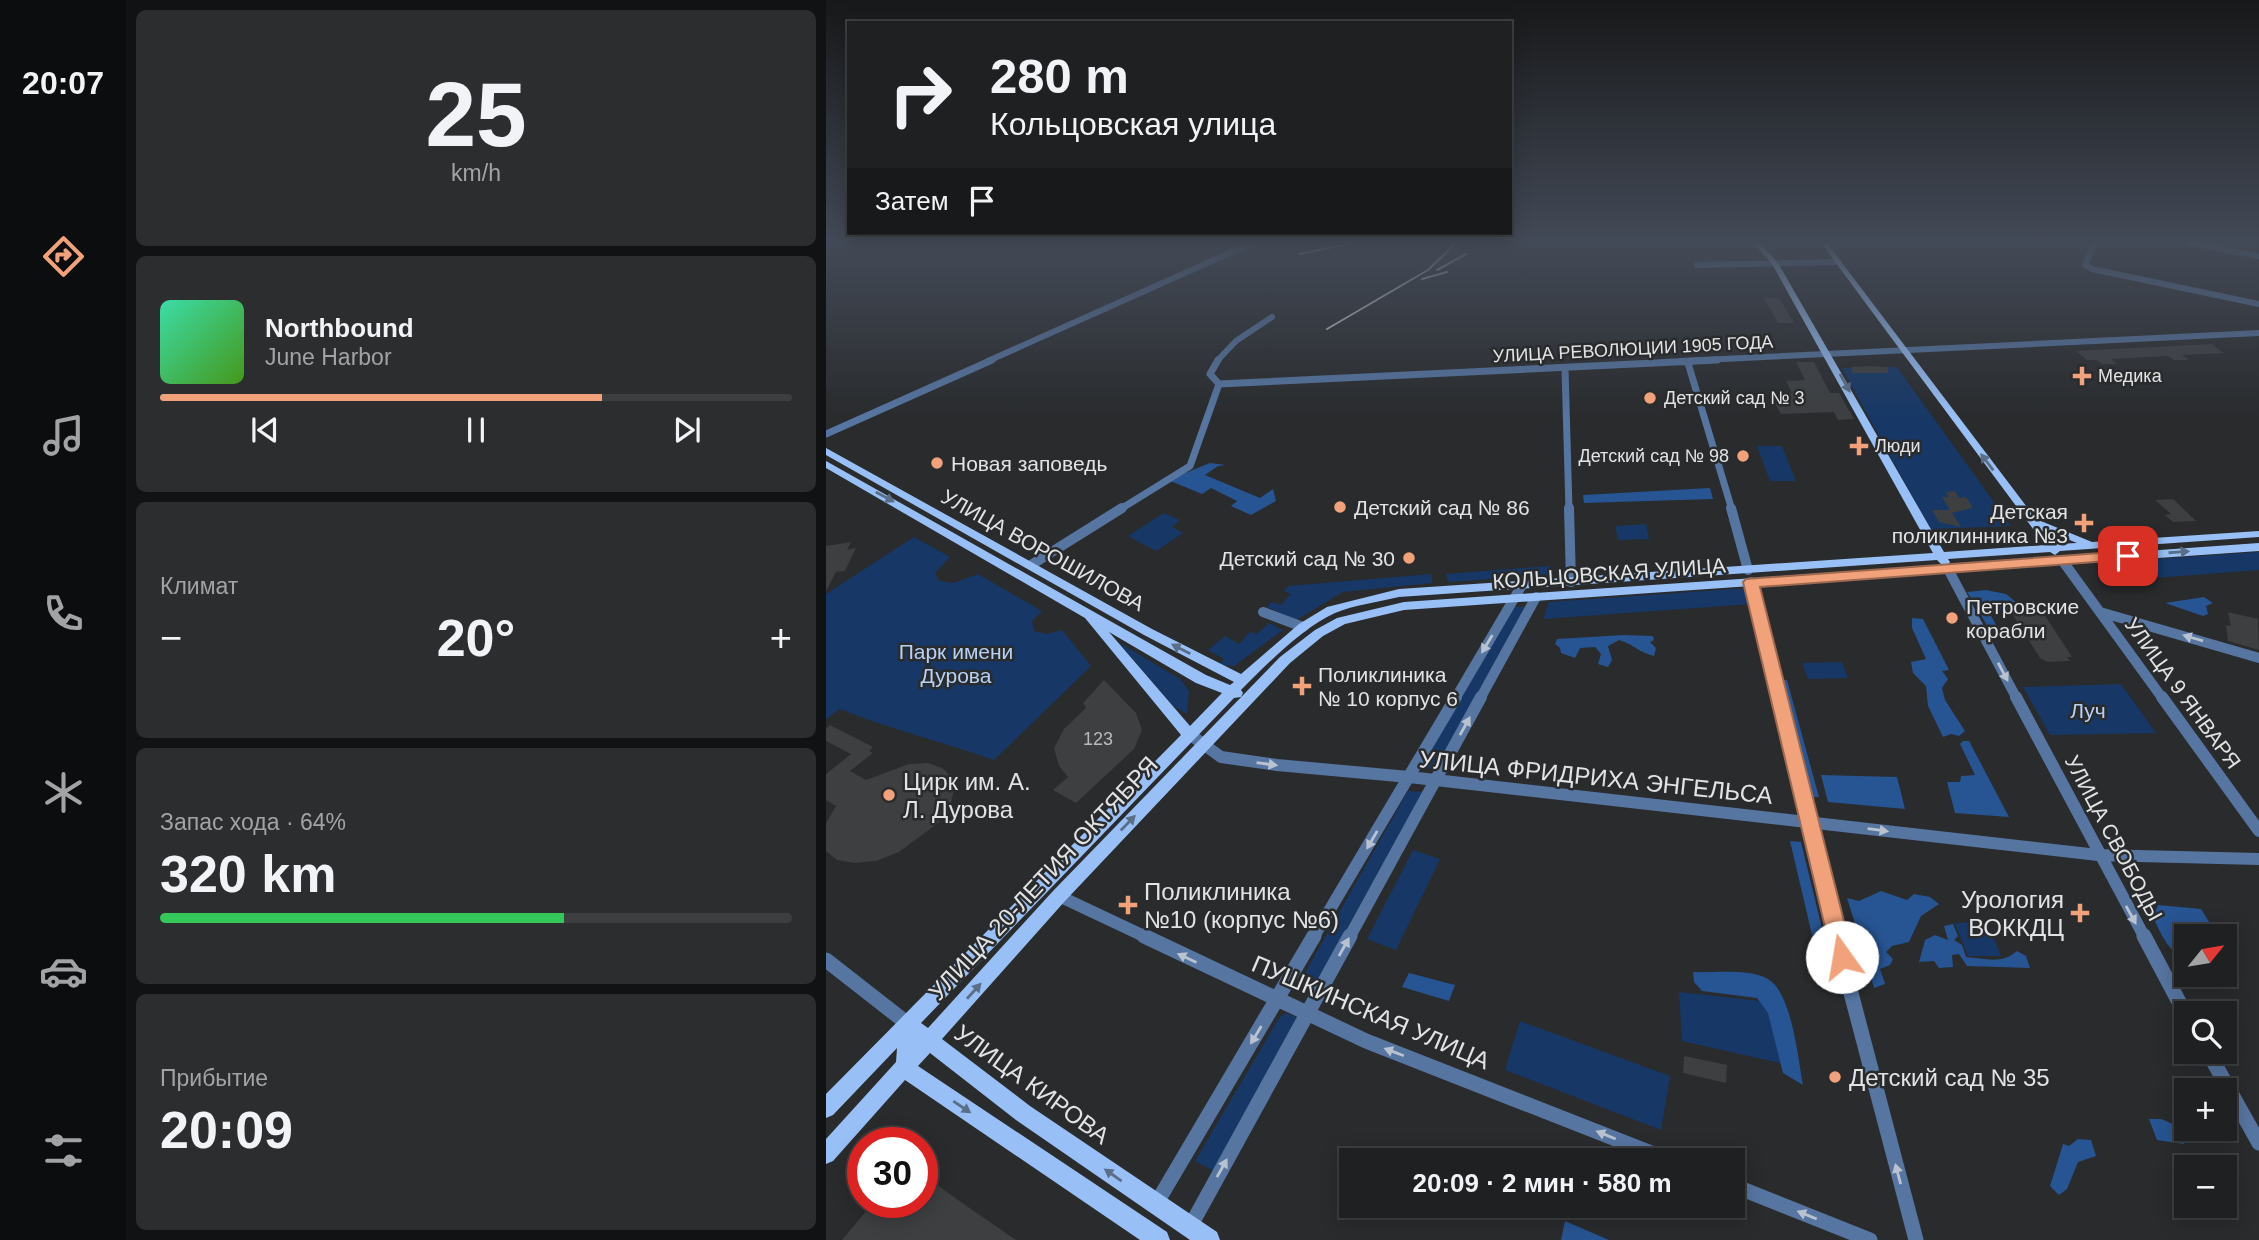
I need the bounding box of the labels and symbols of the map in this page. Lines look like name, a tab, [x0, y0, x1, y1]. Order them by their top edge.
street label: УЛИЦА РЕВОЛЮЦИИ 1905 ГОДА	[1492, 332, 1774, 366]
marker: Медика	[2072, 366, 2092, 386]
place label: Медика	[2098, 366, 2163, 386]
one-way arrow	[1839, 373, 1851, 393]
place label: Детский сад № 3	[1664, 388, 1804, 408]
marker: Детский сад № 3	[1642, 390, 1658, 406]
marker: Люди	[1849, 436, 1869, 456]
place label: Люди	[1875, 436, 1920, 456]
place label: Детский сад № 98	[1579, 446, 1729, 466]
marker: Детский сад № 98	[1735, 448, 1751, 464]
place label: Новая заповедь	[951, 452, 1107, 475]
one-way arrow	[1981, 453, 1995, 471]
marker: Новая заповедь	[929, 455, 945, 471]
street label: УЛИЦА ВОРОШИЛОВА	[938, 485, 1148, 615]
one-way arrow	[876, 491, 895, 503]
place label: Детский сад № 86	[1354, 496, 1530, 519]
marker: Детский сад № 86	[1332, 499, 1348, 515]
place label: Детская поликлинника №3	[1892, 500, 2068, 547]
marker: Детская поликлинника №3	[2074, 513, 2094, 533]
pin	[2098, 526, 2158, 586]
one-way arrow	[2168, 546, 2190, 557]
place label: Детский сад № 30	[1219, 547, 1395, 570]
marker: Детский сад № 30	[1401, 550, 1417, 566]
street label: КОЛЬЦОВСКАЯ УЛИЦА	[1492, 553, 1726, 593]
place label: Петровские корабли	[1966, 595, 2079, 642]
marker: Петровские корабли	[1944, 610, 1960, 626]
street label: УЛИЦА 9 ЯНВАРЯ	[2121, 613, 2245, 773]
one-way arrow	[2183, 633, 2204, 643]
one-way arrow	[1481, 634, 1493, 653]
park label: Парк имени Дурова	[899, 640, 1013, 687]
one-way arrow	[1171, 644, 1191, 655]
place label: Поликлиника № 10 корпус 6	[1318, 663, 1458, 710]
one-way arrow	[1996, 663, 2008, 683]
marker: Поликлиника № 10 корпус 6	[1292, 676, 1312, 696]
park label: Луч	[2070, 699, 2106, 722]
one-way arrow	[1459, 716, 1471, 736]
house number: 123	[1083, 729, 1113, 749]
street label: УЛИЦА ФРИДРИХА ЭНГЕЛЬСА	[1418, 745, 1774, 809]
street label: УЛИЦА 20-ЛЕТИЯ ОКТЯБРЯ	[923, 751, 1163, 1005]
street label: УЛИЦА СВОБОДЫ	[2061, 751, 2167, 925]
one-way arrow	[1256, 758, 1278, 769]
place label: Цирк им. А. Л. Дурова	[903, 768, 1031, 823]
marker: Цирк им. А. Л. Дурова	[881, 787, 897, 803]
one-way arrow	[1119, 815, 1135, 832]
one-way arrow	[1867, 825, 1889, 836]
one-way arrow	[1365, 830, 1378, 849]
place label: Поликлиника №10 (корпус №6)	[1144, 878, 1339, 933]
place label: Урология ВОККДЦ	[1961, 886, 2064, 941]
marker: Поликлиника №10 (корпус №6)	[1118, 895, 1138, 915]
marker: Урология ВОККДЦ	[2070, 903, 2090, 923]
one-way arrow	[2125, 905, 2137, 924]
position arrow	[1805, 920, 1879, 994]
north arrow	[2174, 924, 2236, 987]
one-way arrow	[1337, 936, 1349, 956]
street label: ПУШКИНСКАЯ УЛИЦА	[1248, 950, 1494, 1074]
one-way arrow	[1177, 952, 1197, 964]
one-way arrow	[966, 982, 981, 999]
street label: УЛИЦА КИРОВА	[949, 1019, 1115, 1149]
one-way arrow	[1250, 1026, 1262, 1045]
one-way arrow	[1384, 1046, 1405, 1057]
place label: Детский сад № 35	[1849, 1064, 2050, 1091]
marker: Детский сад № 35	[1827, 1069, 1843, 1085]
one-way arrow	[953, 1100, 971, 1114]
speed limit sign: 30	[847, 1127, 938, 1218]
one-way arrow	[1595, 1130, 1616, 1141]
one-way arrow	[1216, 1158, 1228, 1177]
one-way arrow	[1892, 1163, 1903, 1185]
one-way arrow	[1104, 1168, 1122, 1182]
one-way arrow	[1797, 1209, 1818, 1220]

